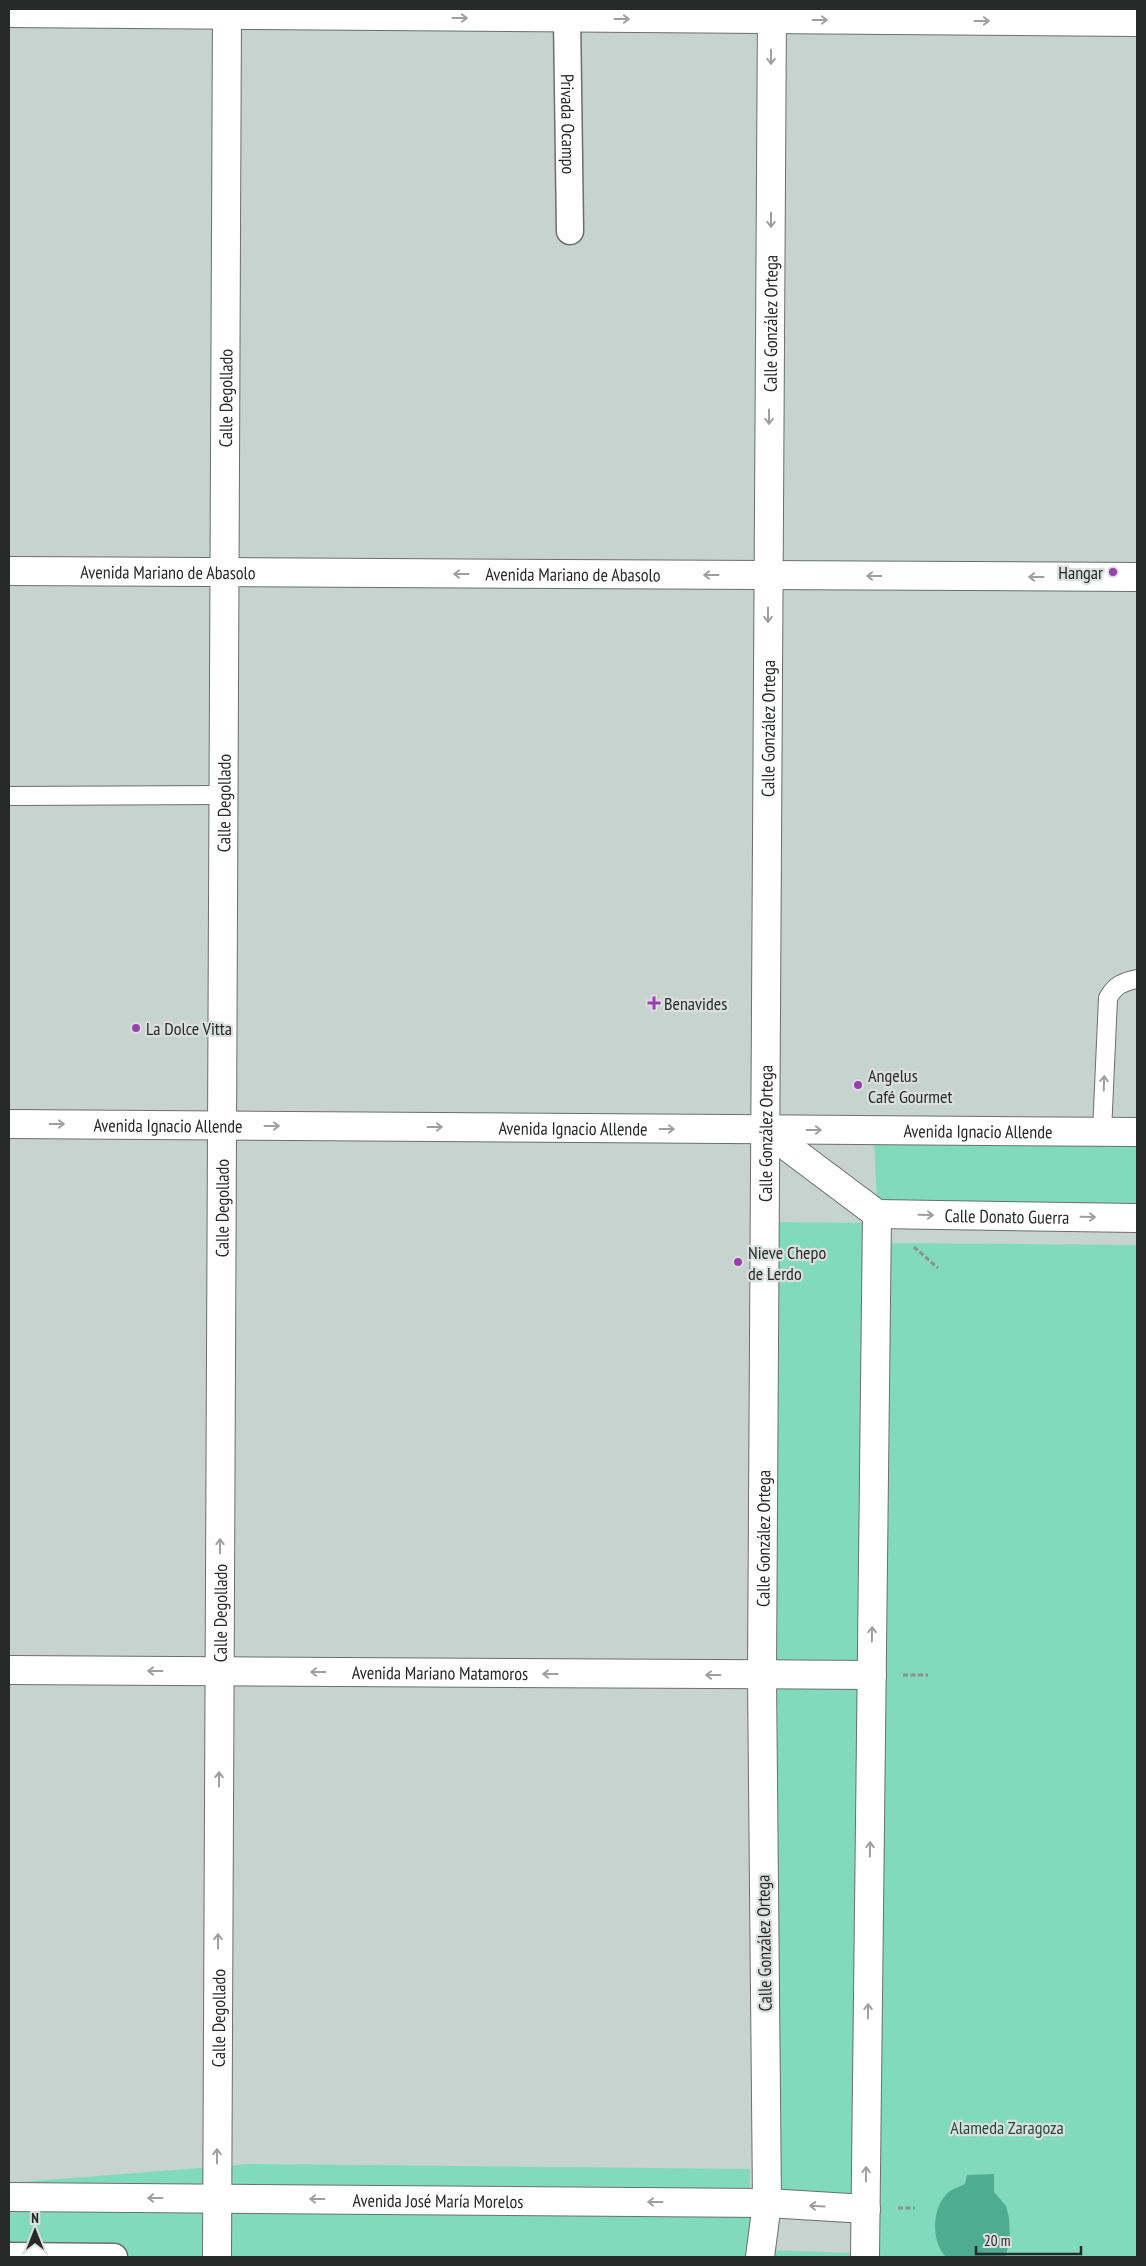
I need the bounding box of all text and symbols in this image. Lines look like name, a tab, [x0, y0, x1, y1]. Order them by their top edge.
one-way arrow	[452, 13, 468, 23]
one-way arrow	[614, 14, 630, 24]
one-way arrow	[812, 15, 828, 25]
one-way arrow	[974, 16, 990, 26]
one-way arrow	[766, 49, 776, 65]
street label: Privada Ocampo	[556, 74, 581, 175]
one-way arrow	[766, 212, 775, 228]
street label: Calle González Ortega	[758, 255, 782, 392]
street label: Calle Degollado	[214, 349, 237, 447]
one-way arrow	[764, 409, 774, 425]
street label: Avenida Mariano de Abasolo	[80, 560, 256, 584]
place label: Hangar	[1058, 561, 1103, 584]
street label: Avenida Mariano de Abasolo	[485, 562, 661, 586]
marker: Hangar	[1107, 566, 1119, 578]
one-way arrow	[453, 569, 470, 579]
one-way arrow	[703, 570, 720, 580]
one-way arrow	[866, 571, 882, 581]
one-way arrow	[1028, 572, 1044, 582]
one-way arrow	[763, 606, 773, 623]
street label: Calle González Ortega	[756, 660, 780, 797]
street label: Calle Degollado	[212, 754, 235, 852]
place label: Benavides	[664, 992, 727, 1015]
marker: Benavides	[648, 997, 660, 1009]
place label: La Dolce Vitta	[146, 1017, 232, 1040]
marker: La Dolce Vitta	[130, 1022, 142, 1034]
place label: Angelus Café Gourmet	[868, 1064, 952, 1108]
street label: Calle González Ortega	[753, 1065, 777, 1202]
one-way arrow	[1099, 1075, 1109, 1092]
marker: Angelus Café Gourmet	[852, 1079, 864, 1091]
street label: Avenida Ignacio Allende	[93, 1113, 243, 1137]
street label: Avenida Ignacio Allende	[498, 1116, 648, 1140]
one-way arrow	[49, 1119, 65, 1129]
street label: Avenida Ignacio Allende	[903, 1119, 1053, 1143]
one-way arrow	[264, 1121, 280, 1131]
one-way arrow	[426, 1122, 443, 1132]
one-way arrow	[659, 1124, 675, 1134]
one-way arrow	[805, 1125, 821, 1135]
street label: Calle Degollado	[210, 1159, 233, 1257]
street label: Calle Donato Guerra	[944, 1204, 1070, 1228]
one-way arrow	[917, 1210, 933, 1220]
one-way arrow	[1080, 1212, 1096, 1222]
place label: Nieve Chepo de Lerdo	[748, 1241, 826, 1285]
marker: Nieve Chepo de Lerdo	[732, 1256, 744, 1268]
street label: Calle González Ortega	[751, 1470, 775, 1607]
one-way arrow	[215, 1538, 225, 1554]
street label: Calle Degollado	[208, 1564, 232, 1662]
one-way arrow	[867, 1626, 877, 1642]
street label: Avenida Mariano Matamoros	[352, 1660, 528, 1685]
one-way arrow	[148, 1666, 164, 1676]
one-way arrow	[310, 1667, 326, 1677]
one-way arrow	[543, 1669, 559, 1679]
one-way arrow	[705, 1670, 722, 1680]
one-way arrow	[214, 1771, 224, 1787]
one-way arrow	[865, 1841, 875, 1857]
street label: Calle González Ortega	[751, 1874, 777, 2012]
one-way arrow	[213, 1933, 223, 1950]
street label: Calle Degollado	[206, 1969, 230, 2067]
one-way arrow	[863, 2003, 873, 2020]
park label: Alameda Zaragoza	[950, 2116, 1064, 2139]
one-way arrow	[212, 2148, 222, 2164]
one-way arrow	[861, 2166, 871, 2182]
street label: Avenida José María Morelos	[353, 2188, 523, 2213]
one-way arrow	[147, 2193, 164, 2203]
one-way arrow	[310, 2194, 326, 2204]
one-way arrow	[647, 2197, 664, 2207]
one-way arrow	[810, 2201, 826, 2210]
north arrow	[10, 2206, 60, 2256]
text: N	[31, 2209, 39, 2227]
scale bar	[976, 2224, 1081, 2256]
text: 20 m	[984, 2231, 1010, 2250]

